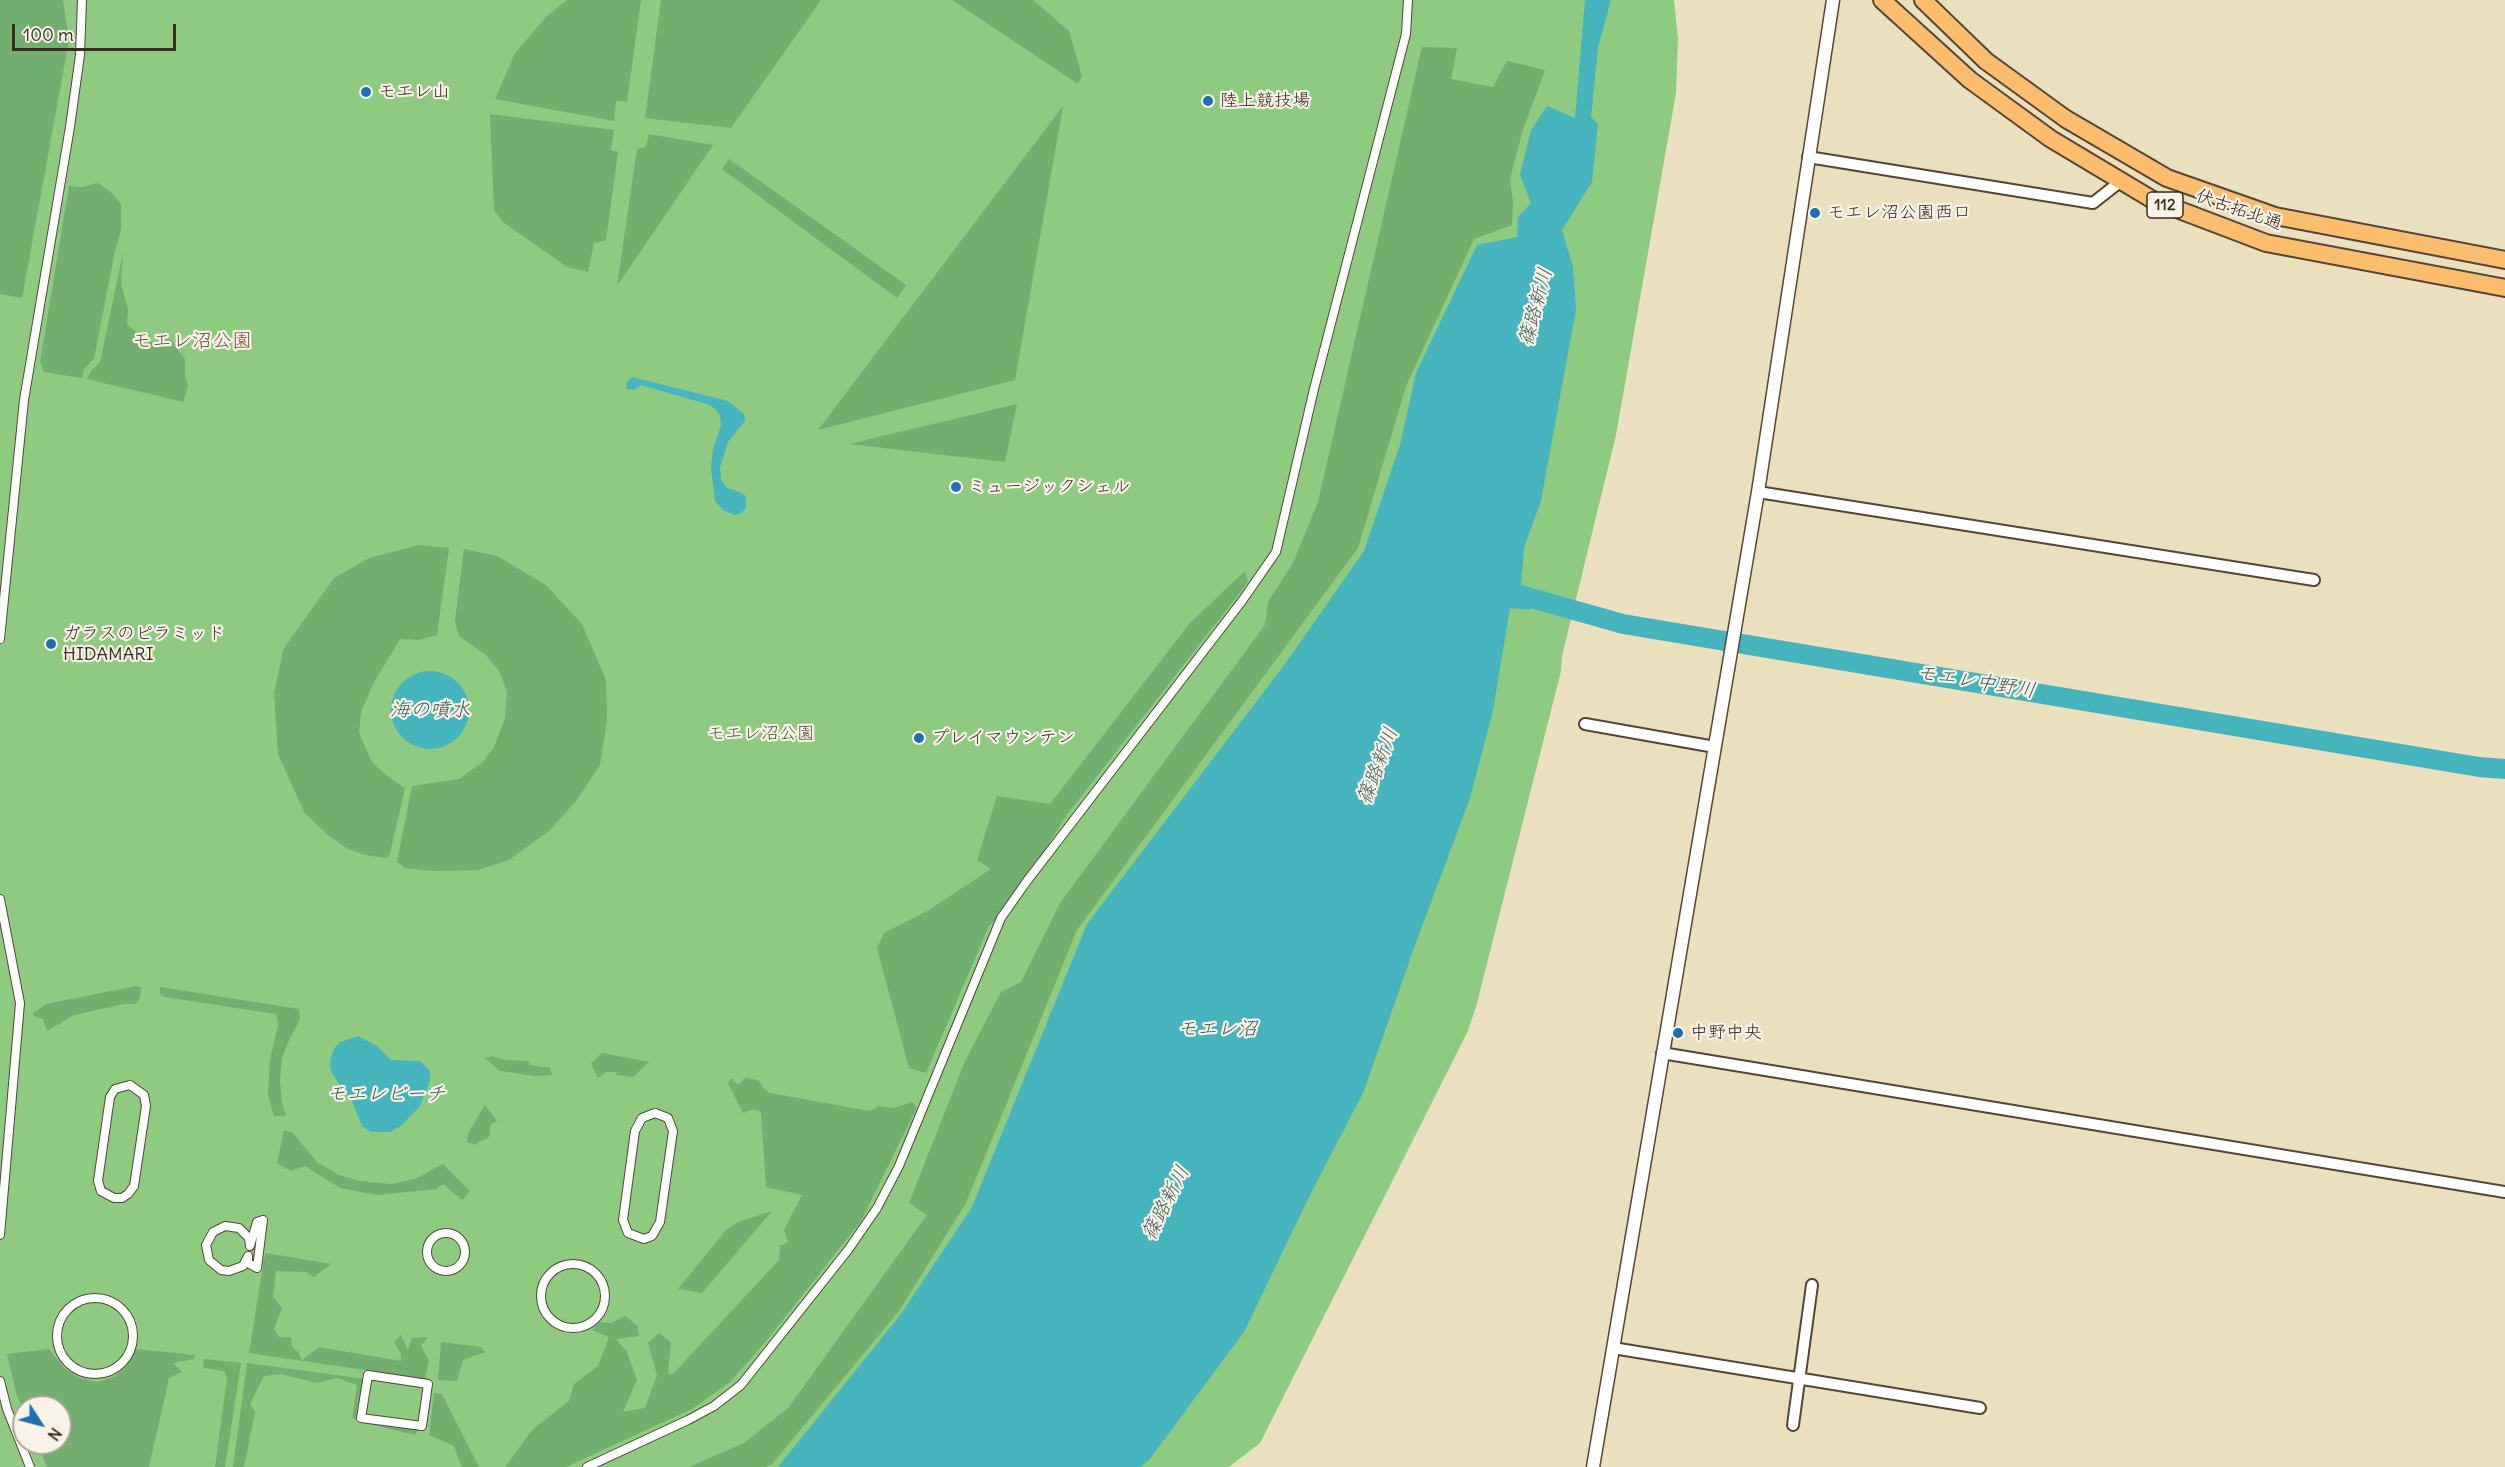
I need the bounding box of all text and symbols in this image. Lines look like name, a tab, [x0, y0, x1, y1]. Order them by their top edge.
scale bar	[15, 12, 178, 50]
text: 100 m	[23, 23, 74, 46]
place label: モエレ山	[378, 81, 450, 103]
marker: モエレ山	[359, 85, 373, 99]
place label: 陸上競技場	[1220, 90, 1310, 112]
marker: 陸上競技場	[1201, 94, 1215, 108]
street label: 伏古拓北通	[2193, 185, 2285, 235]
road number: 112	[2147, 192, 2183, 218]
place label: モエレ沼公園西口	[1827, 202, 1971, 224]
marker: モエレ沼公園西口	[1808, 206, 1822, 220]
water label: 篠路新川	[1514, 265, 1558, 349]
district label: モエレ沼公園	[132, 329, 252, 353]
place label: ミュージックシェル	[968, 476, 1130, 498]
marker: ミュージックシェル	[949, 480, 963, 494]
place label: ガラスのピラミッド HIDAMARI	[63, 623, 225, 666]
marker: ガラスのピラミッド HIDAMARI	[44, 637, 58, 651]
water label: モエレ中野川	[1915, 661, 2037, 703]
water label: 海の噴水	[390, 698, 470, 722]
park label: モエレ沼公園	[707, 723, 815, 745]
water label: 篠路新川	[1352, 724, 1404, 808]
place label: プレイマウンテン	[931, 727, 1075, 749]
marker: プレイマウンテン	[912, 731, 926, 745]
water label: モエレ沼	[1177, 1017, 1257, 1041]
place label: 中野中央	[1690, 1022, 1762, 1044]
marker: 中野中央	[1671, 1026, 1685, 1040]
water label: モエレビーチ	[327, 1082, 445, 1106]
water label: 篠路新川	[1137, 1162, 1195, 1244]
north arrow	[12, 1395, 72, 1455]
text: N	[44, 1424, 66, 1445]

